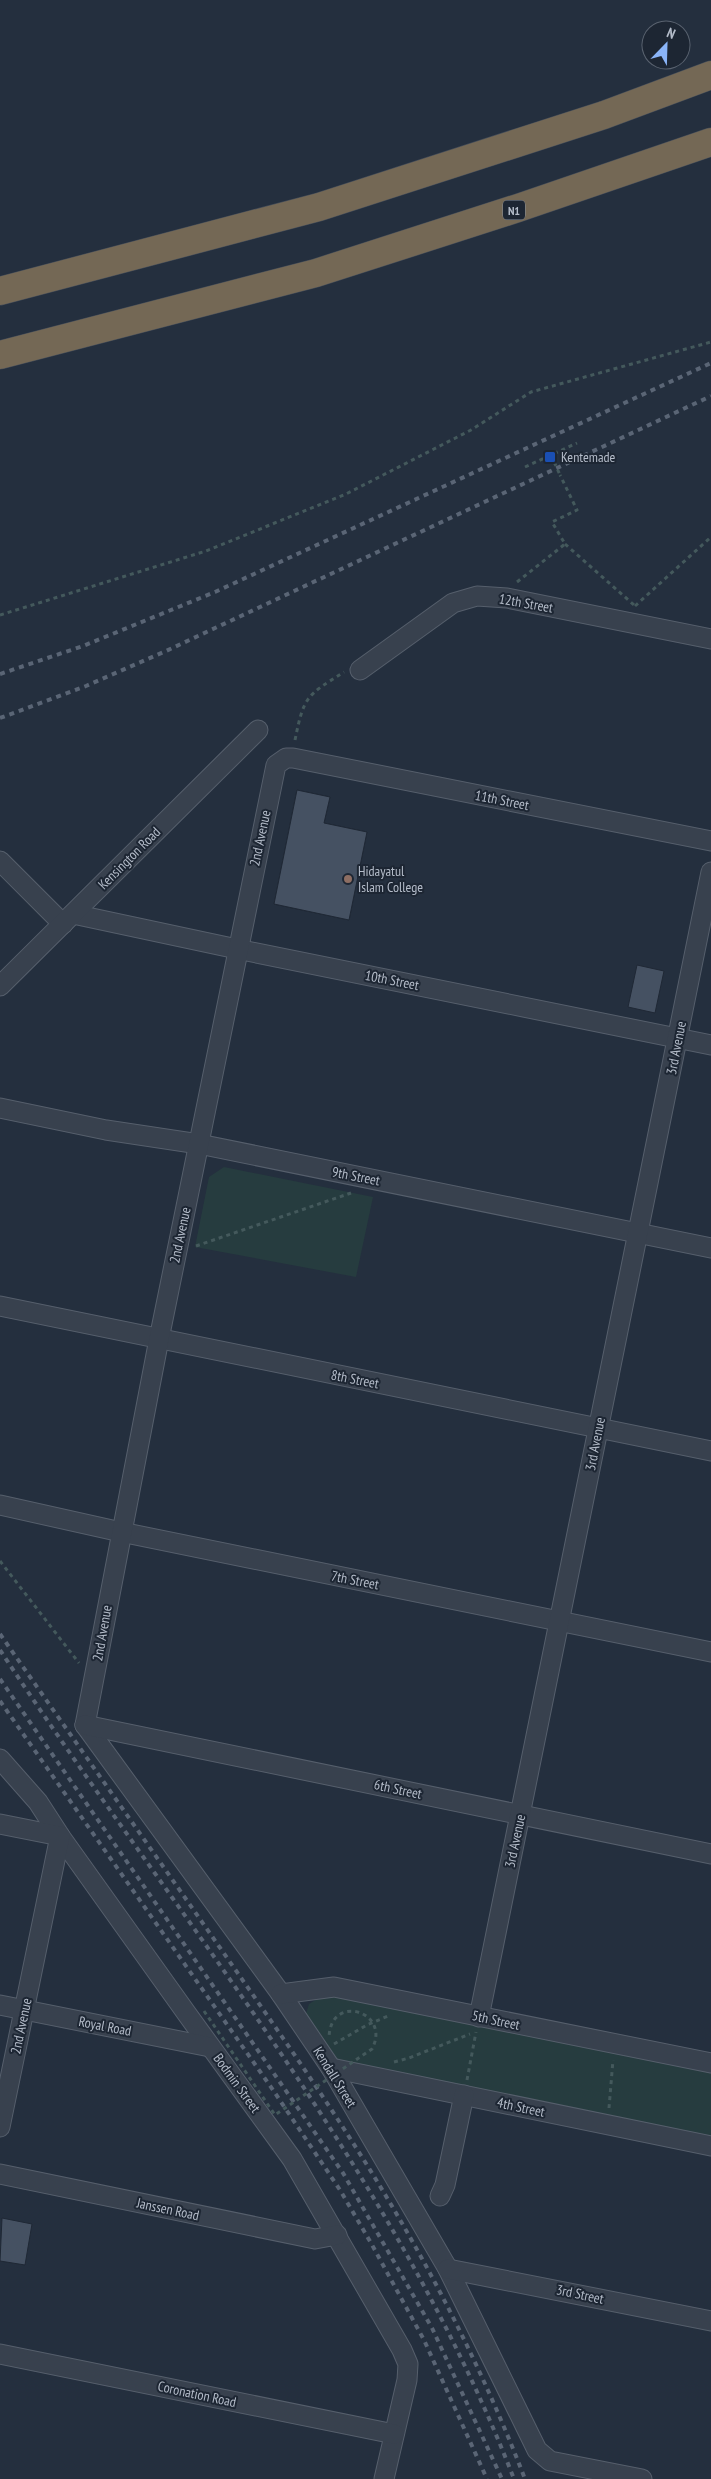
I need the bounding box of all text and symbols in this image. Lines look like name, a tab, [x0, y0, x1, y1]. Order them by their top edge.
north arrow	[641, 20, 691, 70]
text: N	[664, 23, 678, 43]
road number: N1	[503, 200, 525, 220]
place label: Kentemade	[561, 448, 616, 466]
marker: Kentemade	[543, 450, 557, 464]
street label: 12th Street	[498, 589, 555, 617]
street label: 11th Street	[474, 786, 531, 814]
street label: 2nd Avenue	[245, 808, 275, 868]
street label: Kensington Road	[94, 823, 164, 893]
place label: Hidayatul Islam College	[358, 862, 423, 896]
marker: Hidayatul Islam College	[342, 873, 354, 885]
street label: 10th Street	[364, 966, 421, 994]
street label: 3rd Avenue	[662, 1019, 690, 1076]
street label: 9th Street	[331, 1163, 382, 1189]
street label: 2nd Avenue	[165, 1205, 195, 1265]
street label: 8th Street	[330, 1366, 381, 1392]
street label: 3rd Avenue	[581, 1415, 609, 1472]
street label: 7th Street	[330, 1567, 380, 1593]
street label: 2nd Avenue	[88, 1603, 116, 1662]
street label: 6th Street	[373, 1775, 424, 1803]
street label: 3rd Avenue	[501, 1812, 529, 1869]
street label: 2nd Avenue	[6, 1996, 36, 2056]
street label: 5th Street	[471, 2006, 522, 2034]
street label: Royal Road	[77, 2012, 133, 2040]
street label: Kendall Street	[309, 2043, 361, 2111]
street label: Bodmin Street	[209, 2050, 265, 2116]
street label: 4th Street	[496, 2093, 547, 2121]
street label: Janssen Road	[134, 2193, 201, 2224]
street label: 3rd Street	[555, 2280, 606, 2308]
street label: Coronation Road	[156, 2377, 238, 2411]

